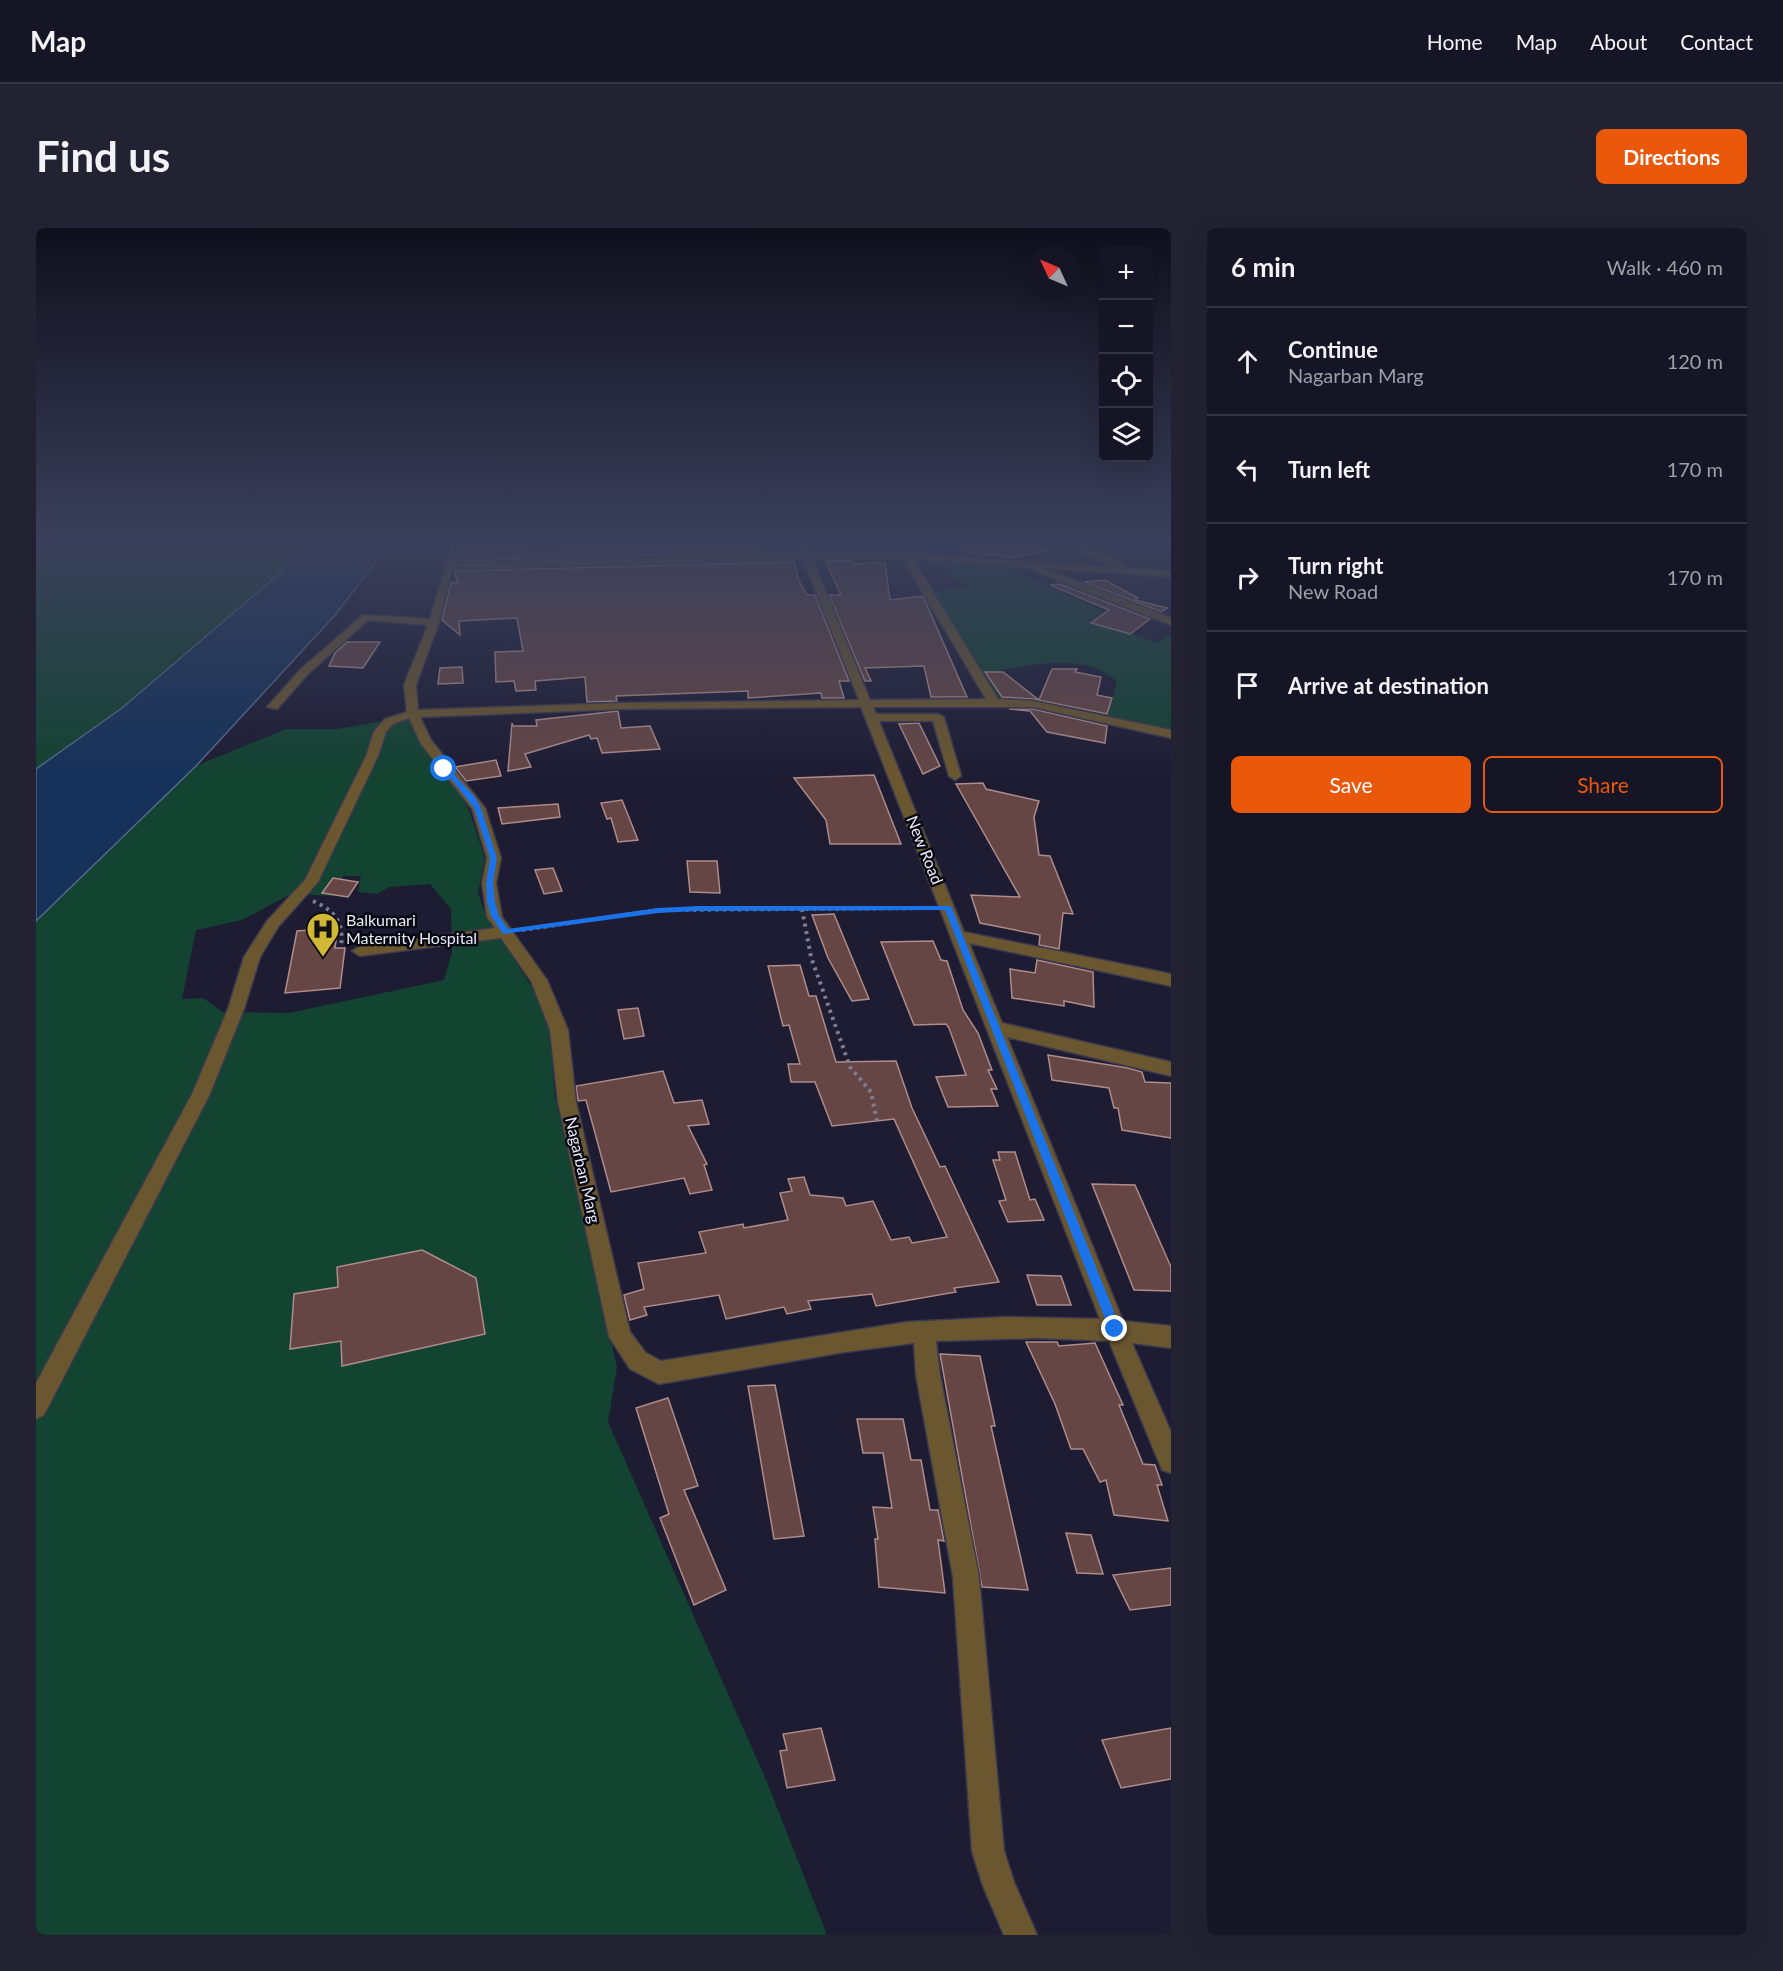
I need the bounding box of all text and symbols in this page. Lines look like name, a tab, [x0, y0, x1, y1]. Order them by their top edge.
text: Map	[30, 24, 86, 58]
text: Home	[1427, 29, 1483, 54]
text: Map	[1516, 29, 1557, 54]
text: About	[1590, 29, 1647, 54]
text: Contact	[1680, 29, 1753, 54]
button: Directions	[1596, 129, 1747, 184]
text: Find us	[36, 131, 170, 181]
north arrow	[1027, 246, 1081, 300]
map controls	[1099, 246, 1153, 462]
button: +	[1099, 246, 1153, 300]
text: 6 min	[1231, 251, 1295, 283]
text: Walk · 460 m	[1607, 255, 1723, 279]
button: −	[1099, 300, 1153, 354]
text: Continue	[1288, 336, 1378, 363]
icon: ahead	[1231, 345, 1264, 378]
text: 120 m	[1667, 349, 1723, 373]
button: locate	[1099, 354, 1153, 408]
text: Nagarban Marg	[1288, 363, 1424, 387]
button: layers	[1099, 408, 1153, 462]
icon: left	[1231, 453, 1264, 486]
text: Turn left	[1288, 456, 1370, 483]
text: 170 m	[1667, 457, 1723, 481]
text: Turn right	[1288, 552, 1383, 579]
icon: right	[1231, 561, 1264, 594]
text: 170 m	[1667, 565, 1723, 589]
text: New Road	[1288, 579, 1378, 603]
icon: arrive	[1231, 669, 1264, 702]
text: Arrive at destination	[1288, 672, 1489, 699]
route start	[430, 755, 456, 781]
button: Save	[1231, 756, 1471, 813]
button: Share	[1483, 756, 1723, 813]
street label: New Road	[903, 813, 948, 887]
place label: Balkumari Maternity Hospital	[346, 910, 477, 947]
hospital icon: Balkumari Maternity Hospital	[305, 911, 341, 958]
street label: Nagarban Marg	[562, 1115, 605, 1225]
route end	[1101, 1315, 1127, 1341]

